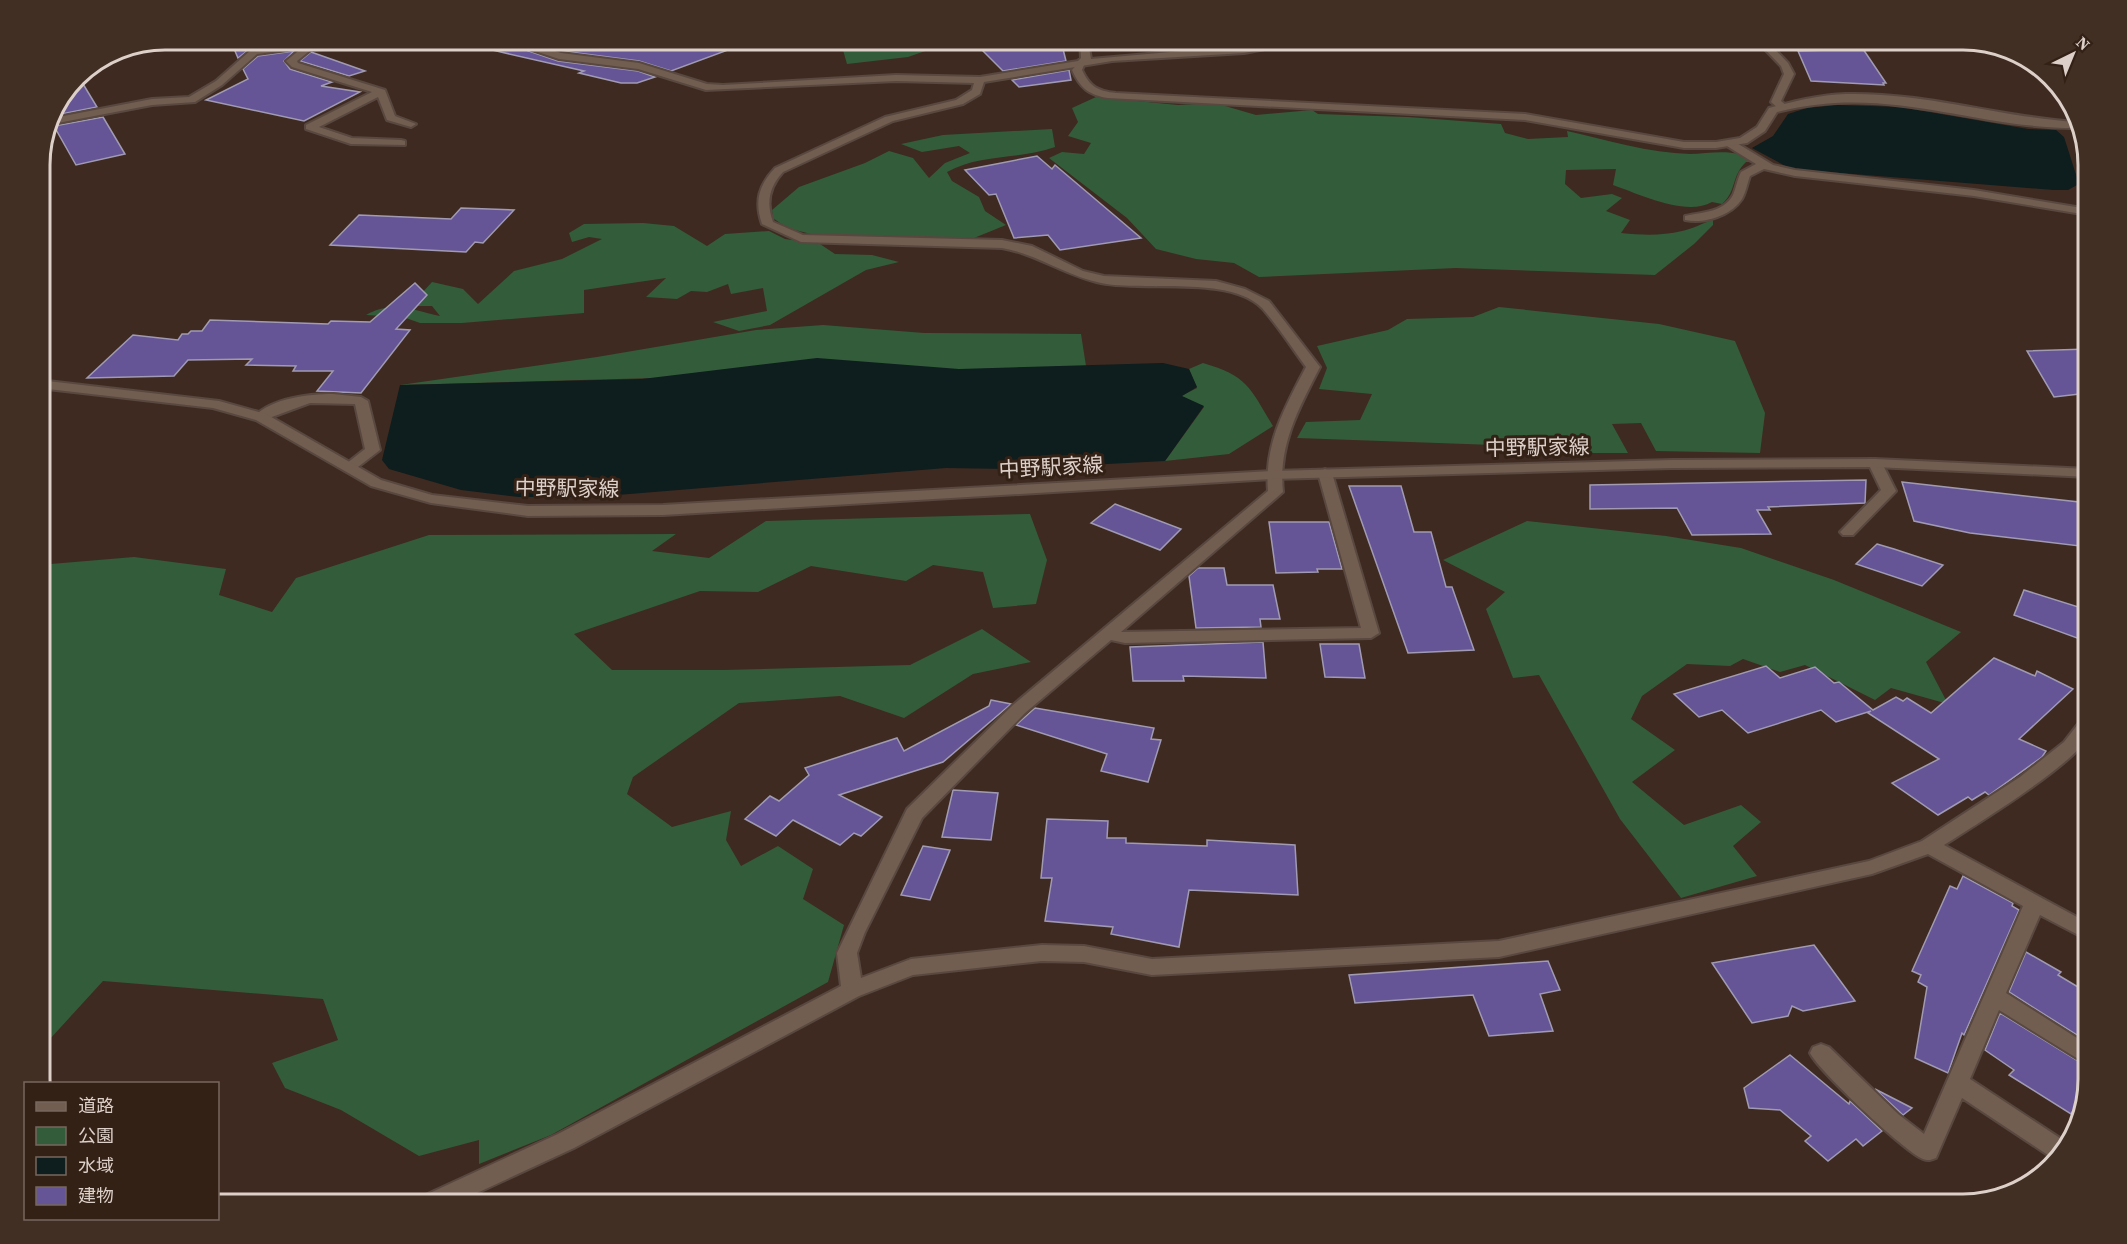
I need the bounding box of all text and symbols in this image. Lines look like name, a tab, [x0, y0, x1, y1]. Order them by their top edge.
north arrow	[2043, 24, 2103, 84]
text: N	[2071, 31, 2095, 55]
street label: 中野駅家線	[1484, 432, 1590, 462]
street label: 中野駅家線	[998, 450, 1104, 484]
street label: 中野駅家線	[514, 473, 620, 503]
legend	[24, 1082, 219, 1220]
text: 道路	[78, 1093, 114, 1118]
text: 公園	[78, 1123, 114, 1148]
text: 水域	[78, 1153, 114, 1178]
text: 建物	[78, 1183, 114, 1208]

